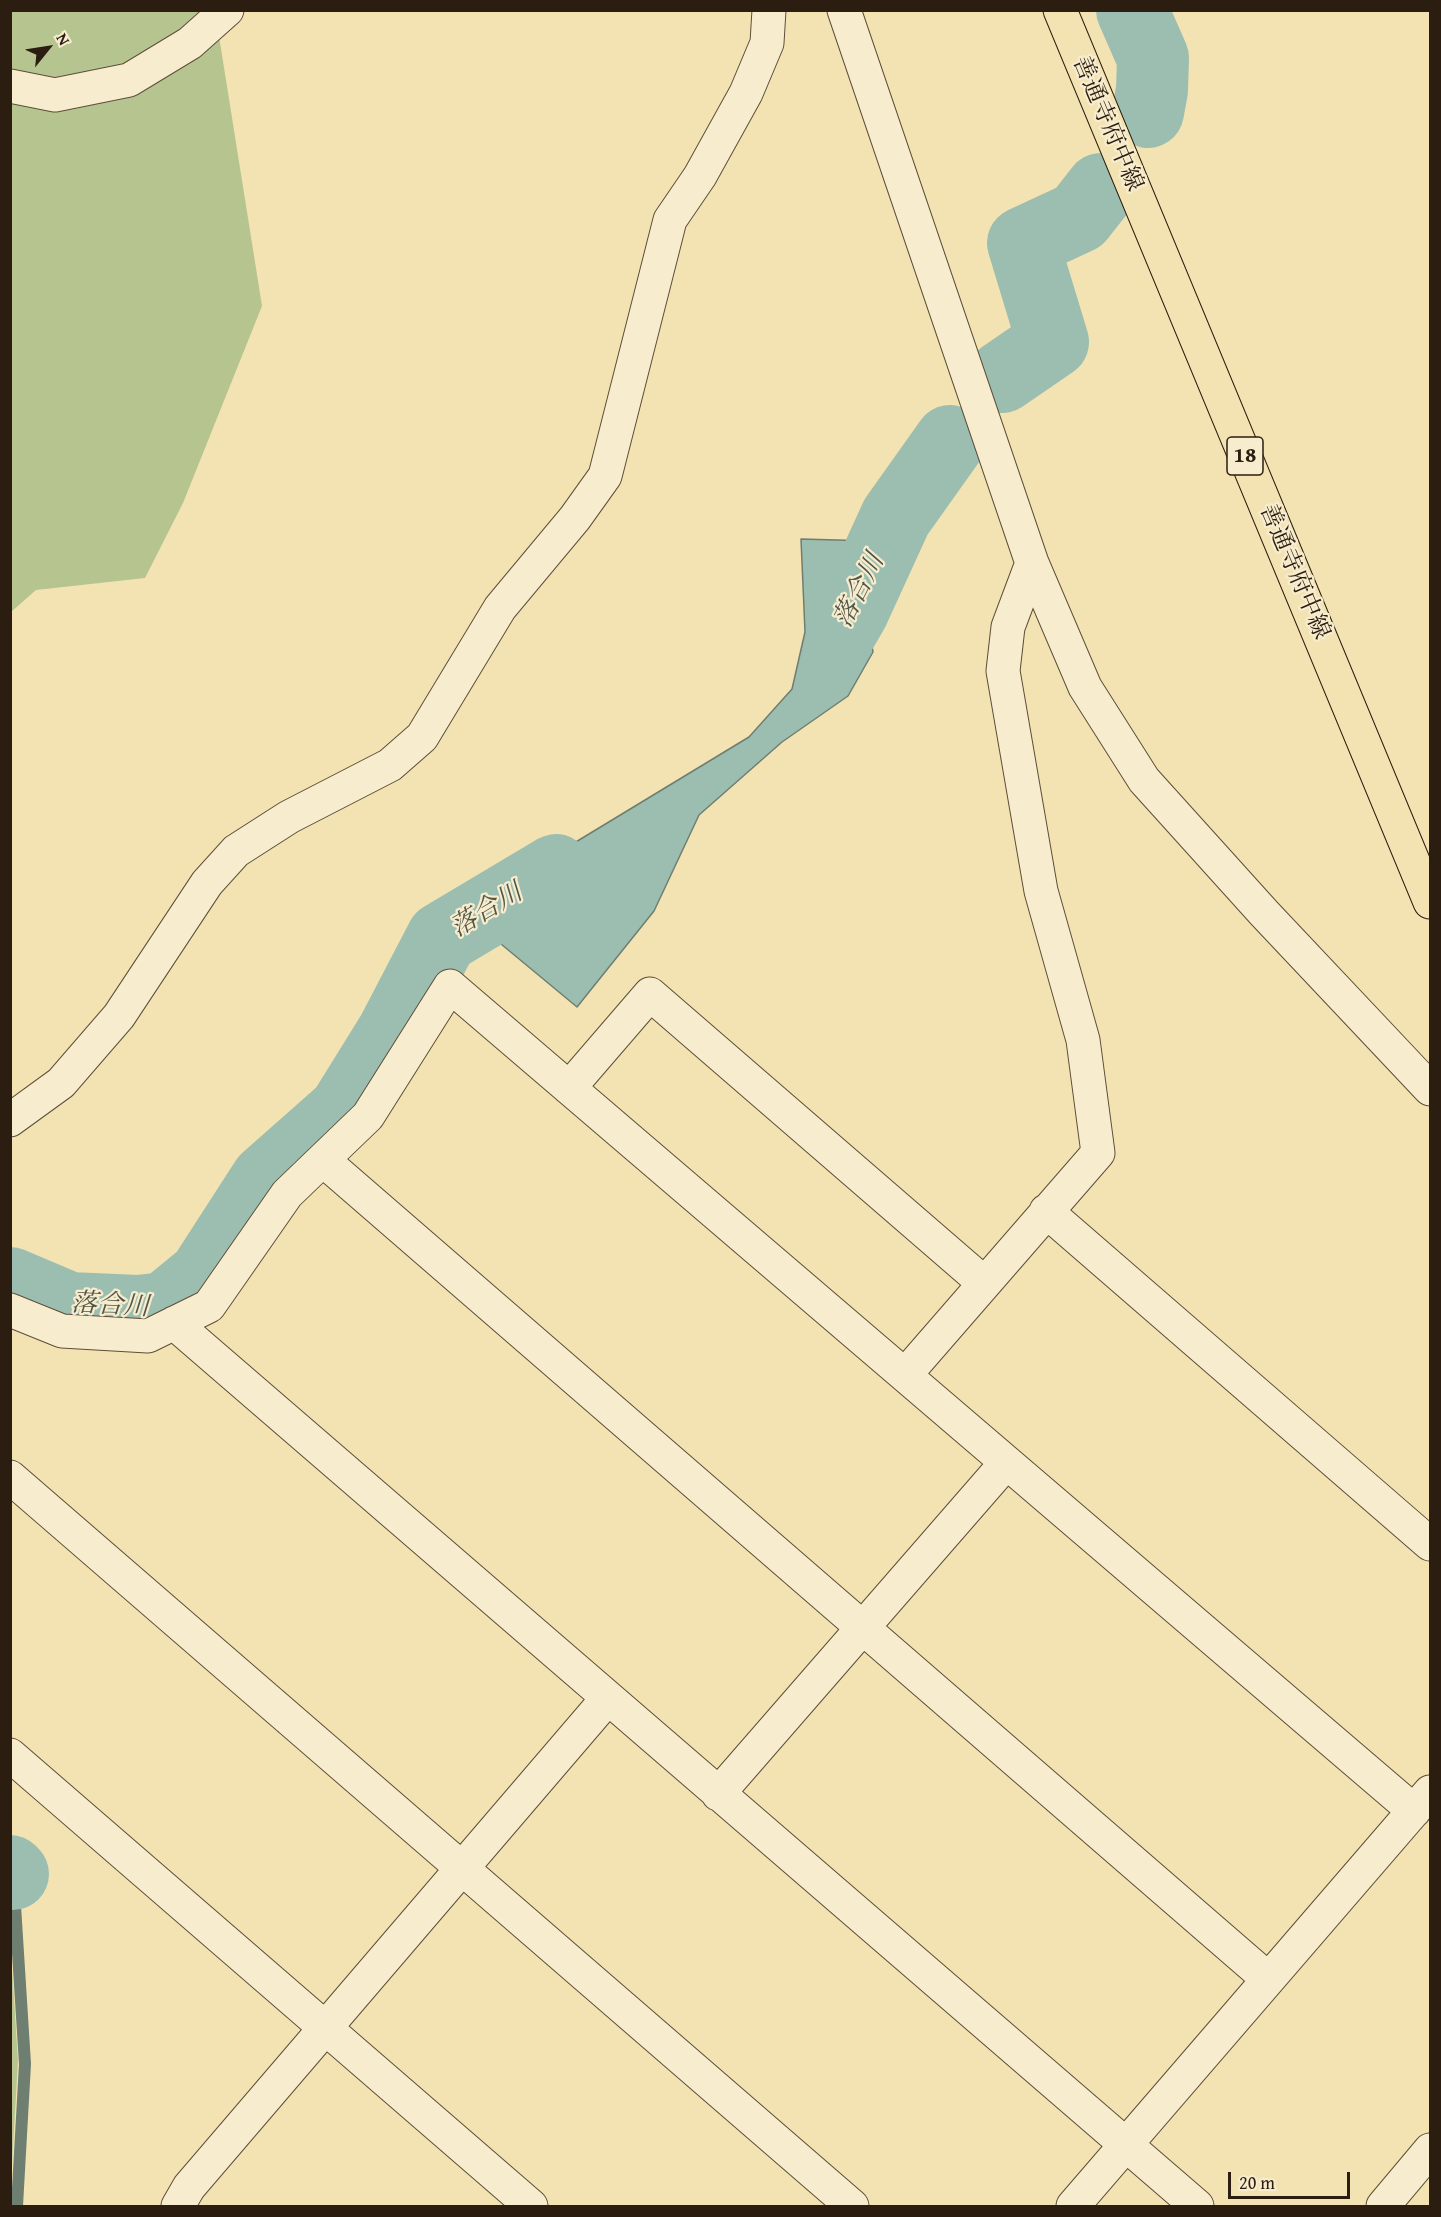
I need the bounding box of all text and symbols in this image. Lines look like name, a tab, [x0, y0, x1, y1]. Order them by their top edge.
north arrow	[18, 18, 78, 78]
text: N	[51, 28, 77, 50]
street label: 善通寺府中線	[1066, 52, 1148, 196]
road number: 18	[1227, 437, 1263, 475]
street label: 善通寺府中線	[1253, 500, 1335, 644]
water label: 落合川	[828, 549, 892, 633]
water label: 落合川	[446, 878, 528, 944]
water label: 落合川	[70, 1288, 150, 1324]
scale bar	[1231, 2160, 1352, 2198]
text: 20 m	[1239, 2169, 1275, 2196]

